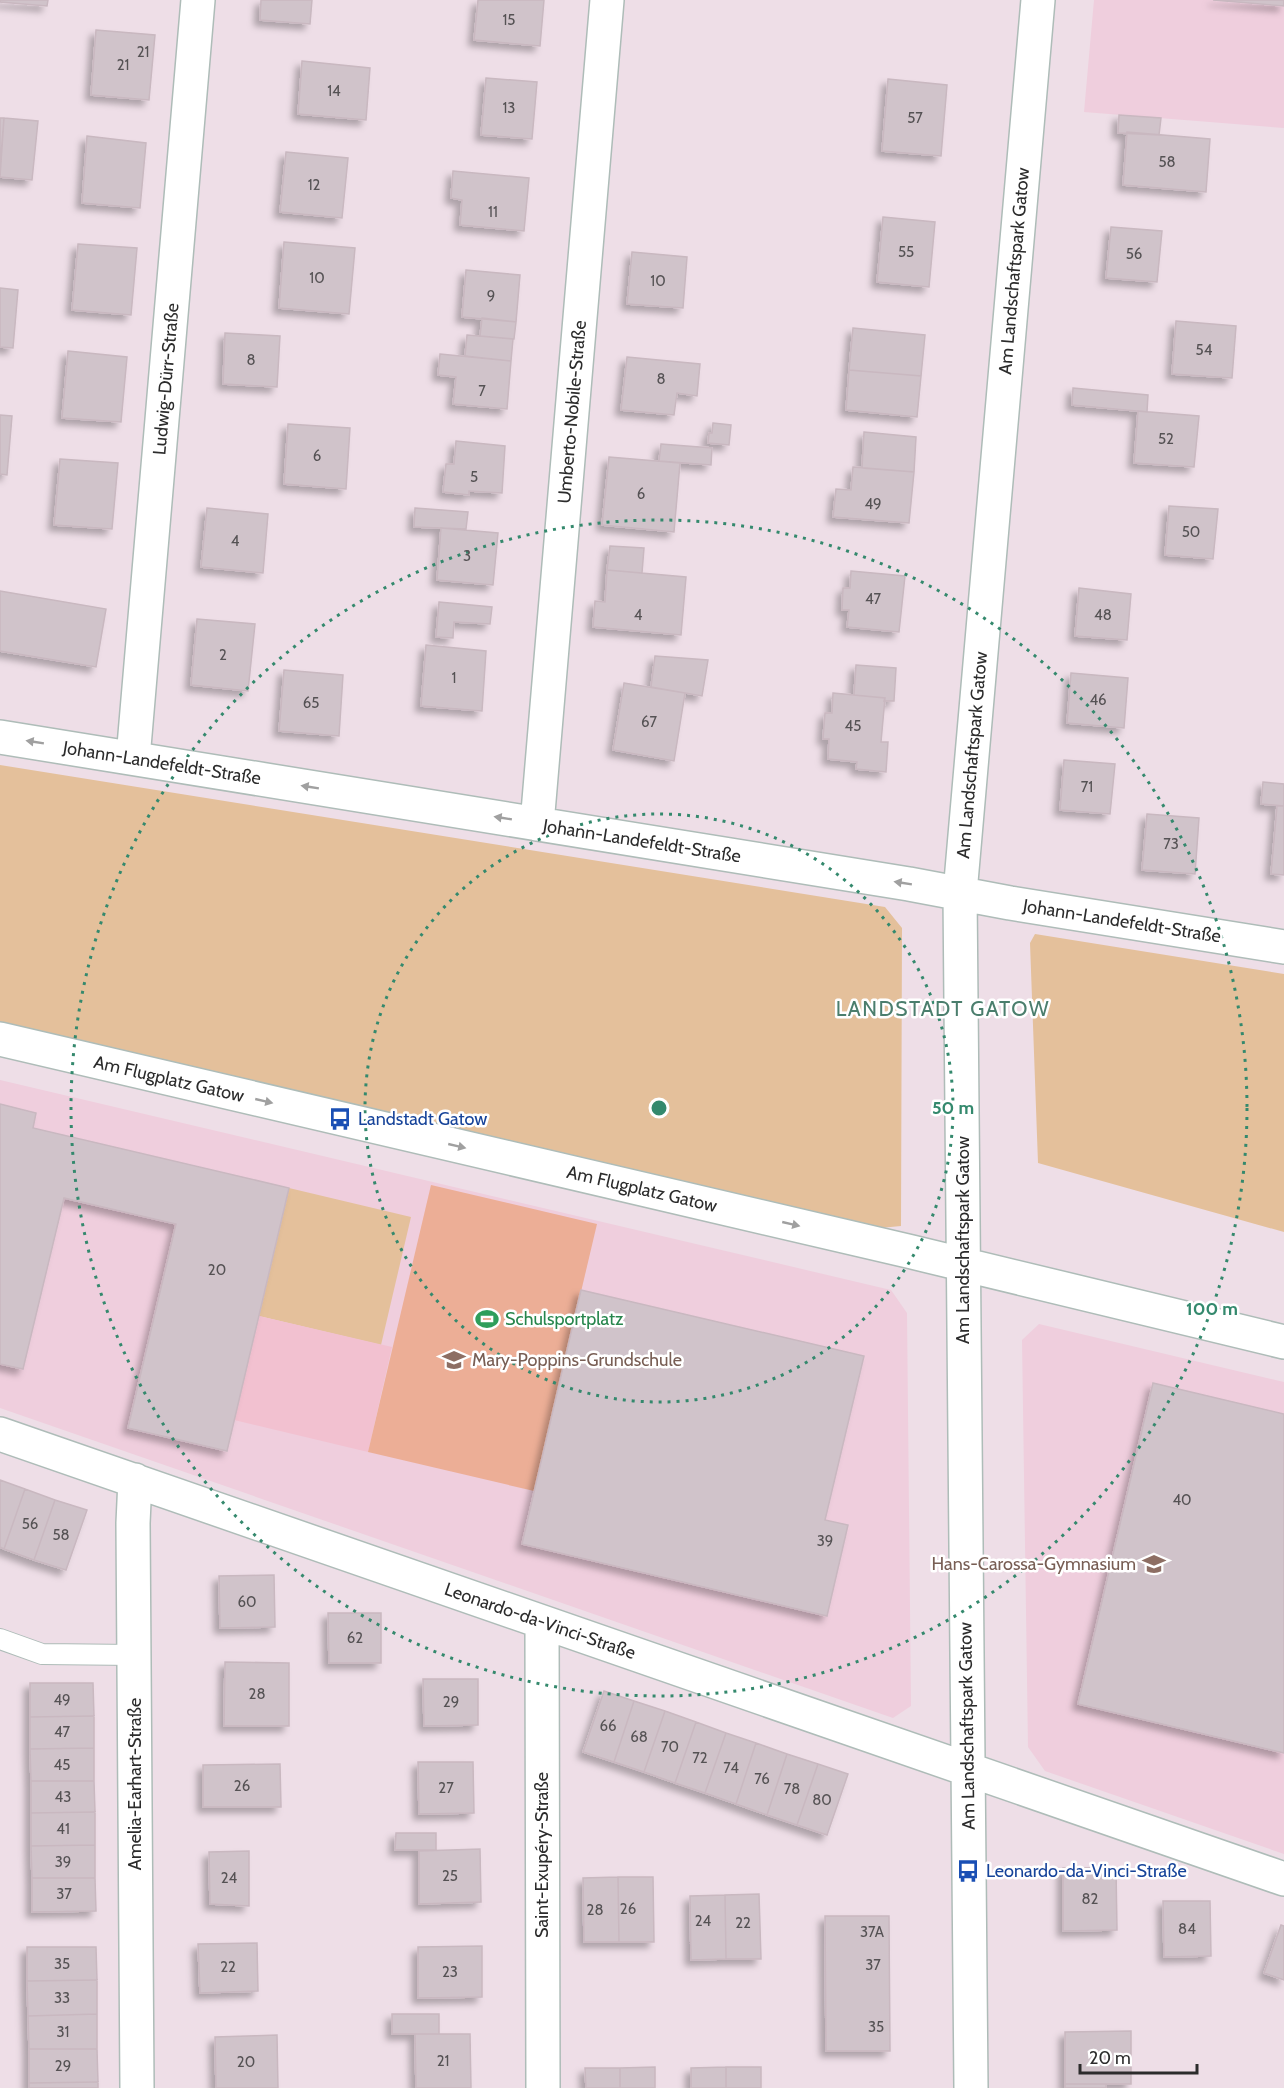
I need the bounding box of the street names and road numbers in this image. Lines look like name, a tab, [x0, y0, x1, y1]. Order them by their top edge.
street label: Am Landschaftspark Gatow	[994, 166, 1034, 376]
street label: Ludwig-Dürr-Straße	[148, 302, 184, 456]
street label: Umberto-Nobile-Straße	[553, 319, 591, 505]
street label: Am Landschaftspark Gatow	[952, 650, 992, 860]
street label: Johann-Landefeldt-Straße	[61, 736, 262, 790]
street label: Johann-Landefeldt-Straße	[541, 814, 742, 868]
street label: Johann-Landefeldt-Straße	[1021, 894, 1222, 948]
street label: Am Flugplatz Gatow	[92, 1051, 246, 1107]
street label: Am Landschaftspark Gatow	[952, 1136, 974, 1344]
street label: Am Flugplatz Gatow	[565, 1161, 719, 1217]
street label: Leonardo-da-Vinci-Straße	[442, 1578, 638, 1664]
street label: Am Landschaftspark Gatow	[954, 1622, 980, 1830]
street label: Amelia-Earhart-Straße	[124, 1698, 146, 1870]
street label: Saint-Exupéry-Straße	[531, 1772, 553, 1938]

